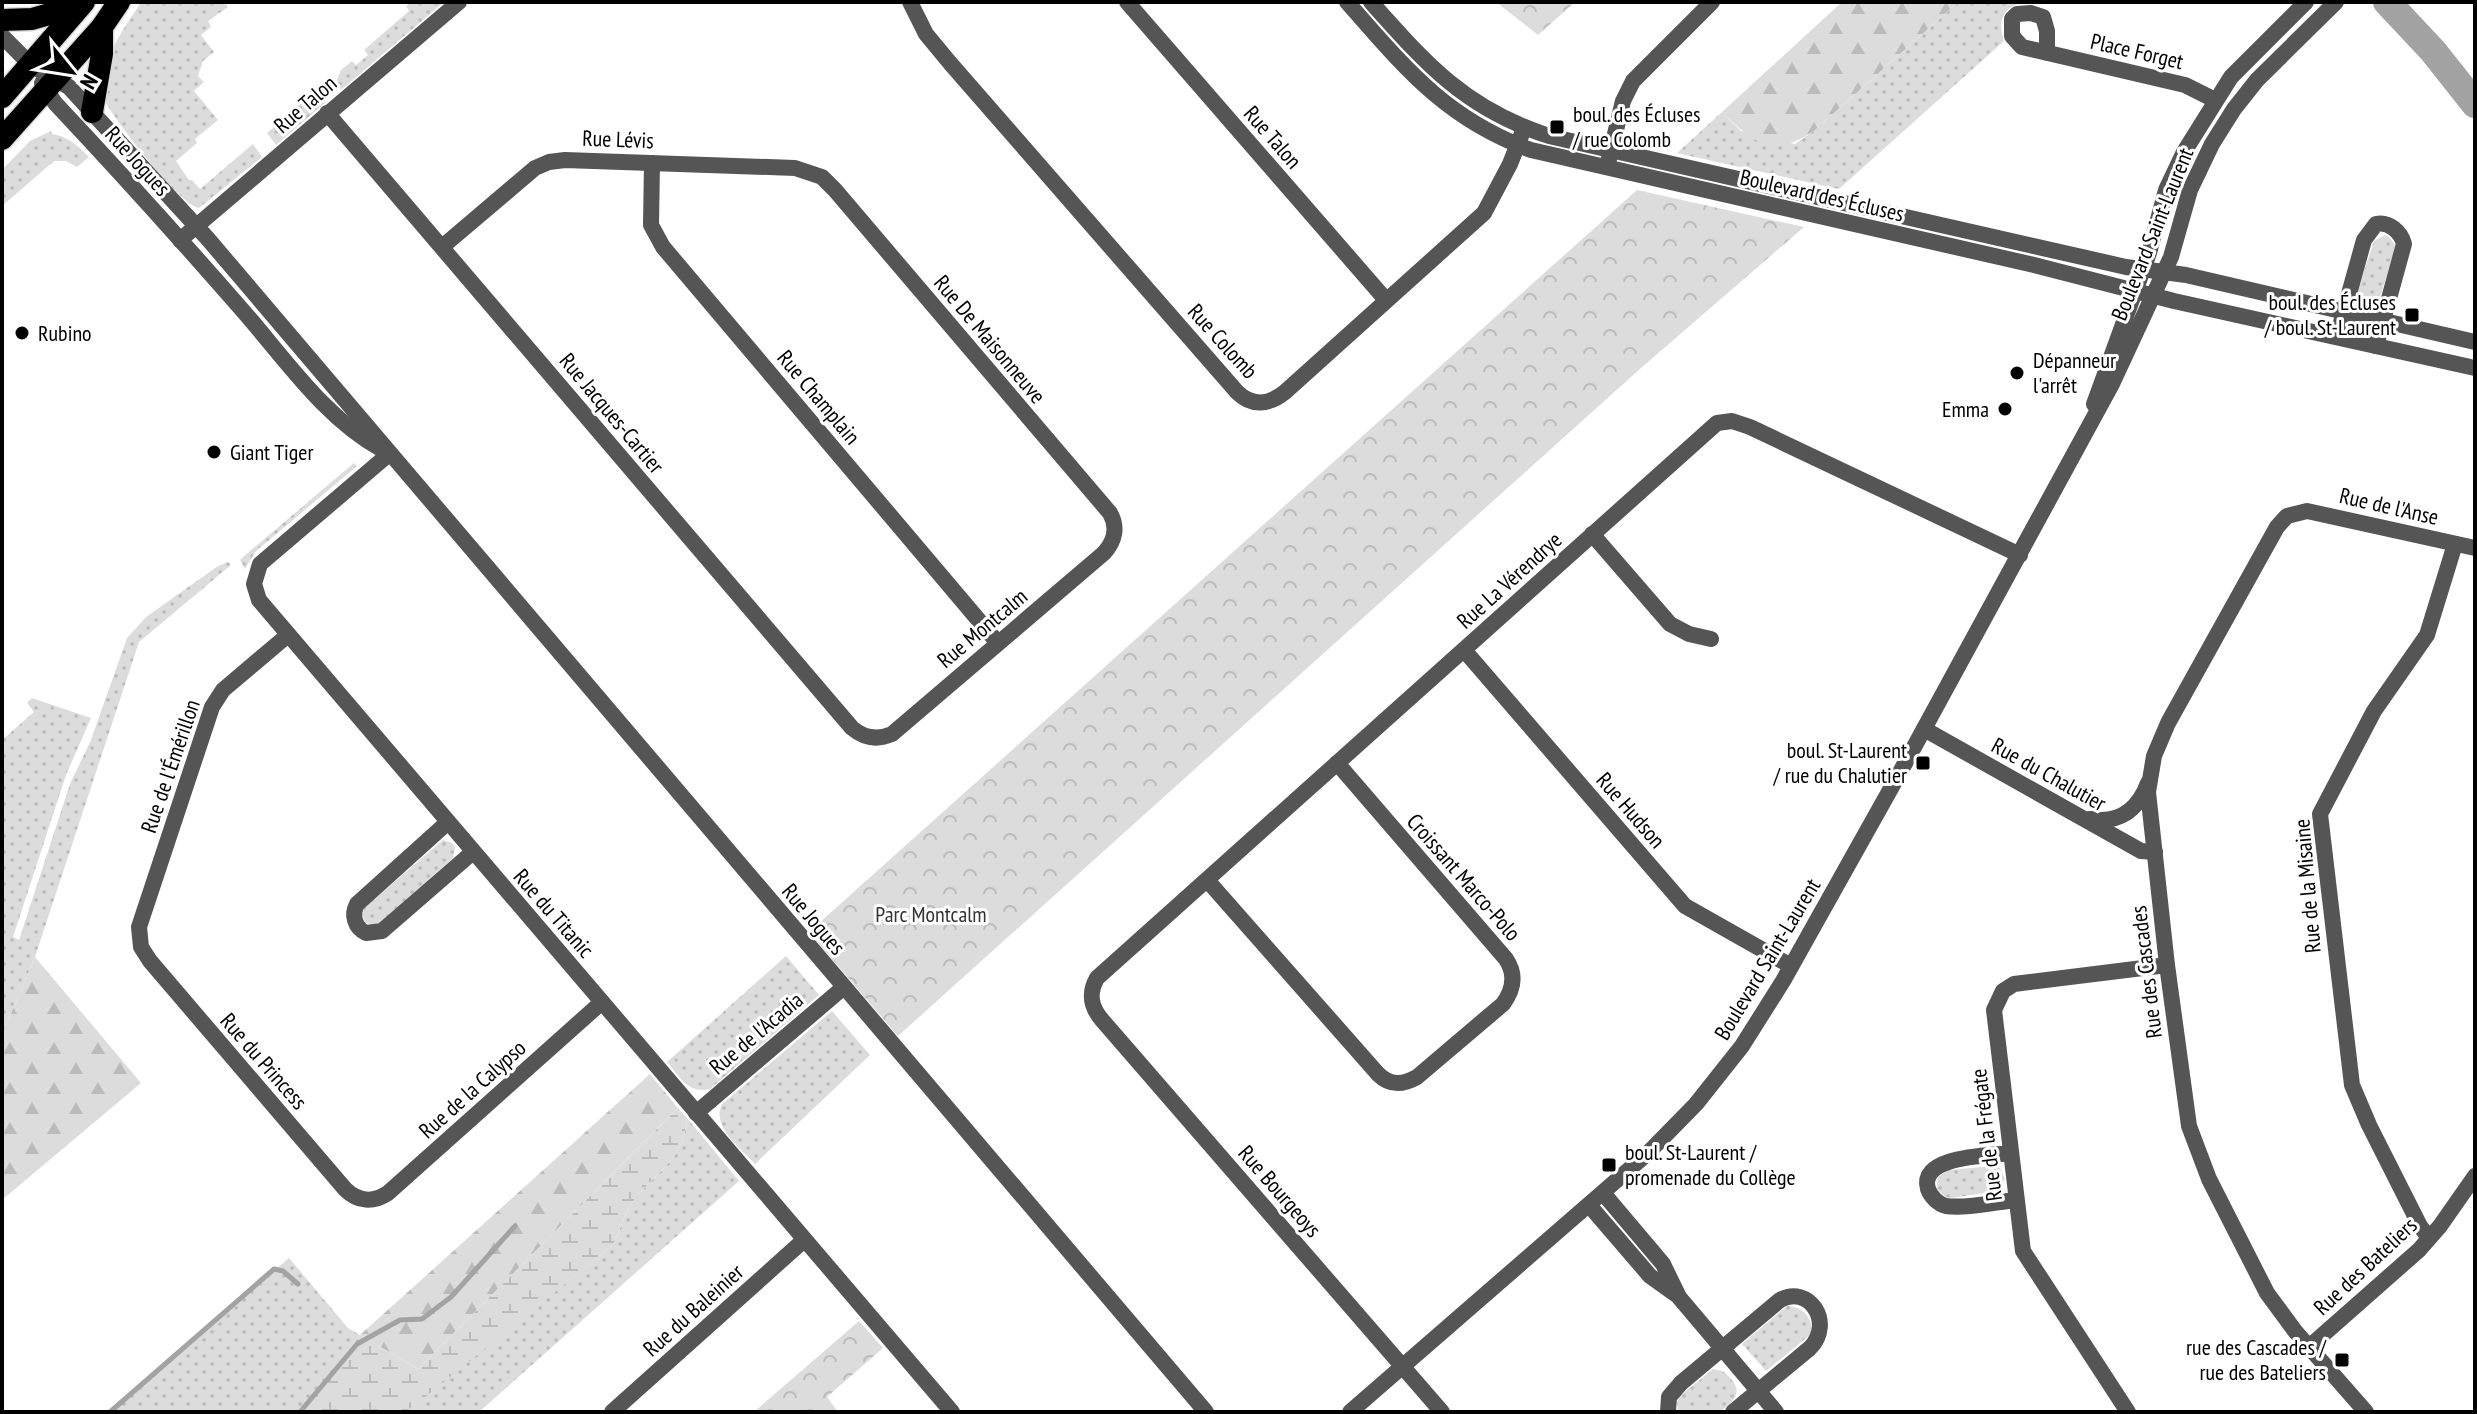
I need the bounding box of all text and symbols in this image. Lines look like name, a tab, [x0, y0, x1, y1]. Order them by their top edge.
street label: Place Forget	[2088, 27, 2186, 75]
north arrow	[32, 32, 112, 112]
street label: Rue Talon	[268, 69, 342, 139]
text: N	[74, 70, 104, 94]
street label: Rue Talon	[1238, 100, 1308, 174]
place label: boul. des Écluses / rue Colomb	[1572, 100, 1700, 153]
marker: boul. des Écluses / rue Colomb	[1548, 118, 1566, 136]
street label: Rue Jogues	[99, 120, 177, 202]
street label: Rue Lévis	[582, 124, 654, 154]
street label: Boulevard Saint-Laurent	[2105, 144, 2199, 324]
street label: Boulevard des Écluses	[1737, 163, 1907, 227]
street label: Rue De Maisonneuve	[928, 269, 1052, 409]
place label: boul. des Écluses / boul. St-Laurent	[2264, 288, 2396, 341]
street label: Rue Colomb	[1182, 298, 1264, 384]
marker: boul. des Écluses / boul. St-Laurent	[2403, 306, 2421, 324]
place label: Rubino	[38, 319, 92, 347]
marker: Rubino	[13, 324, 31, 342]
street label: Rue Champlain	[771, 344, 867, 450]
place label: Dépanneur l'arrêt	[2033, 346, 2116, 399]
street label: Rue Jacques-Cartier	[554, 347, 670, 479]
marker: Dépanneur l'arrêt	[2008, 364, 2026, 382]
place label: Emma	[1942, 395, 1989, 423]
marker: Emma	[1996, 400, 2014, 418]
place label: Giant Tiger	[230, 438, 313, 466]
marker: Giant Tiger	[205, 443, 223, 461]
street label: Rue de l'Anse	[2337, 481, 2441, 531]
street label: Rue La Vérendrye	[1451, 526, 1567, 634]
street label: Rue Montcalm	[931, 582, 1033, 674]
street label: Rue de l'Émérillon	[134, 696, 206, 836]
street label: Rue du Chalutier	[1987, 731, 2111, 817]
place label: boul. St-Laurent / rue du Chalutier	[1773, 736, 1907, 789]
marker: boul. St-Laurent / rue du Chalutier	[1914, 754, 1932, 772]
street label: Rue Hudson	[1590, 766, 1672, 854]
street label: Croissant Marco-Polo	[1401, 808, 1527, 946]
street label: Rue de la Misaine	[2287, 818, 2327, 954]
street label: Rue du Titanic	[508, 863, 600, 963]
street label: Boulevard Saint-Laurent	[1708, 873, 1826, 1045]
street label: Rue Jogues	[776, 878, 852, 960]
park label: Parc Montcalm	[875, 900, 987, 928]
street label: Rue des Cascades	[2124, 904, 2168, 1040]
street label: Rue de l'Acadia	[703, 986, 809, 1080]
street label: Rue du Princess	[214, 1007, 314, 1115]
street label: Rue de la Calypso	[413, 1034, 531, 1144]
street label: Rue de la Frégate	[1964, 1067, 2008, 1203]
place label: boul. St-Laurent / promenade du Collège	[1625, 1138, 1796, 1191]
street label: Rue Bourgeoys	[1232, 1139, 1328, 1243]
marker: boul. St-Laurent / promenade du Collège	[1600, 1156, 1618, 1174]
street label: Rue des Bateliers	[2307, 1211, 2423, 1321]
street label: Rue du Baleinier	[637, 1258, 749, 1362]
place label: rue des Cascades / rue des Bateliers	[2186, 1333, 2328, 1386]
marker: rue des Cascades / rue des Bateliers	[2333, 1351, 2351, 1369]

